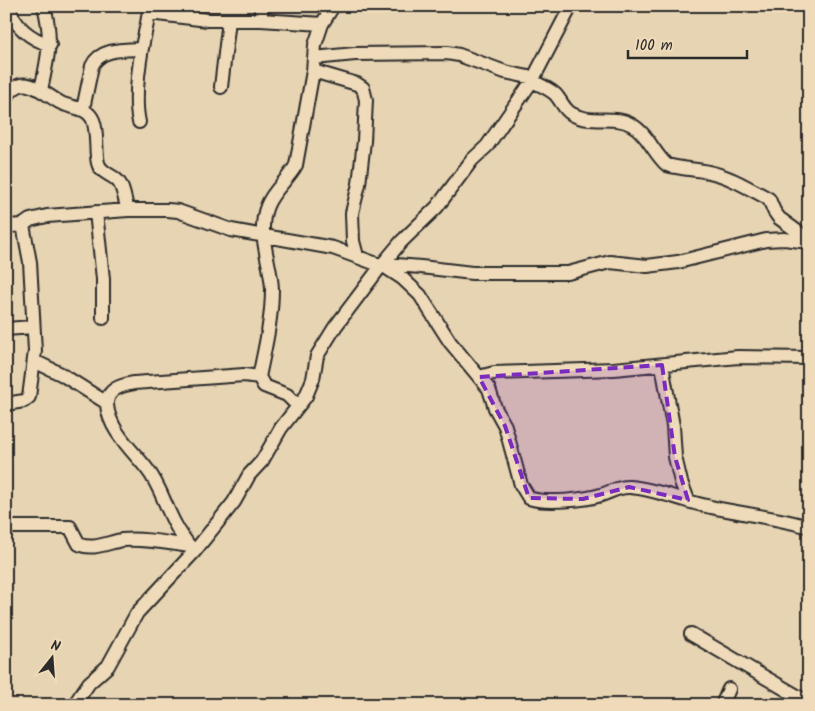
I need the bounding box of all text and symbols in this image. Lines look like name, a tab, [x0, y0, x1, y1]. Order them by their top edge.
scale bar	[628, 28, 746, 60]
text: 100 m	[635, 34, 673, 58]
north arrow	[28, 634, 78, 684]
text: N	[48, 635, 63, 658]

